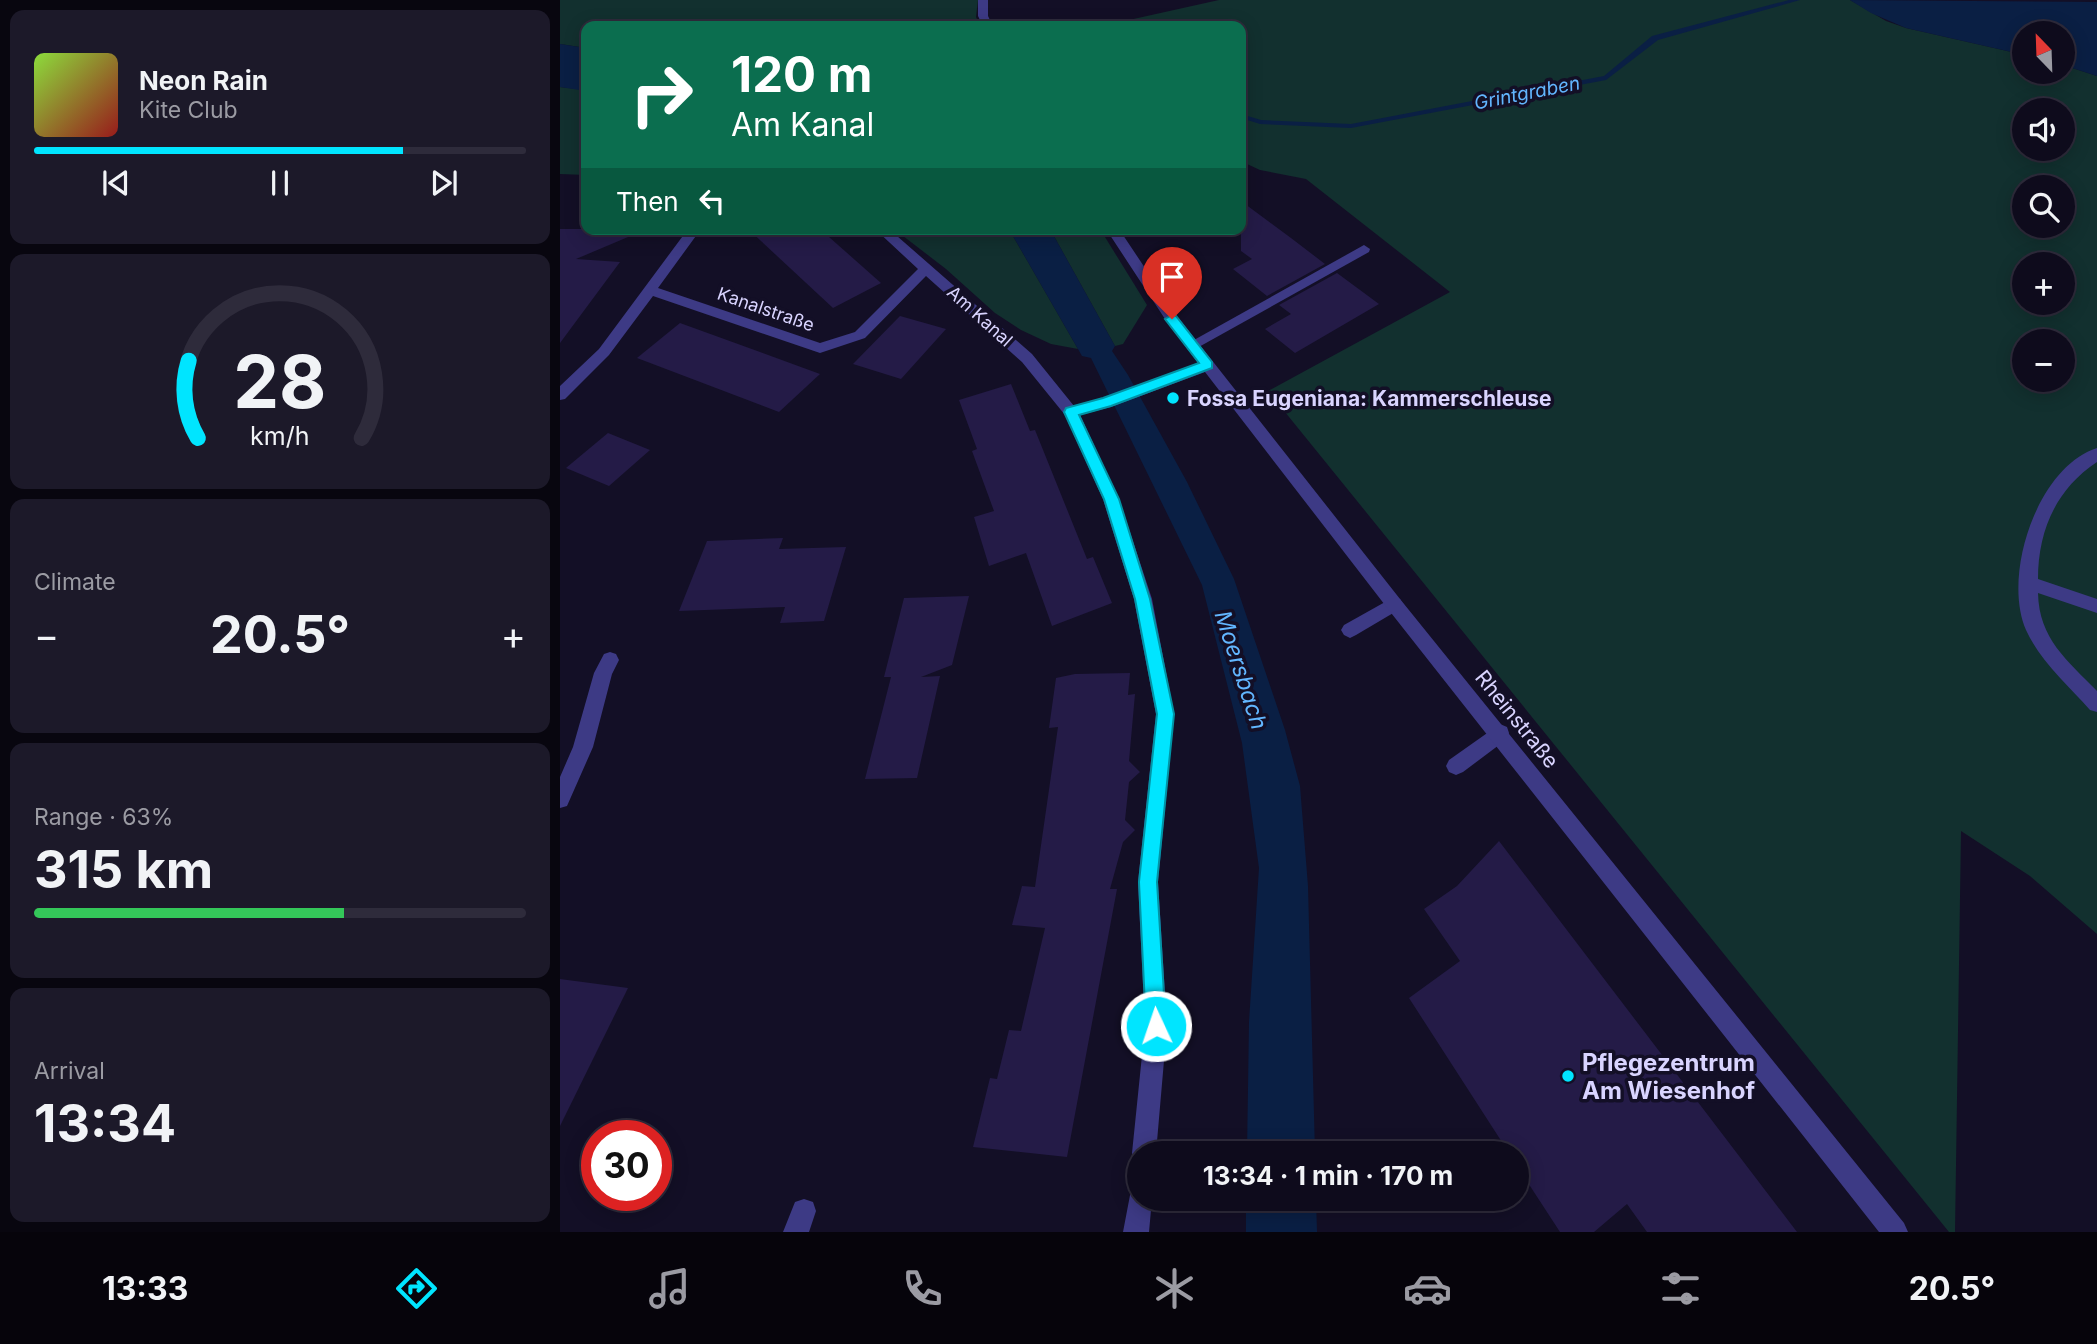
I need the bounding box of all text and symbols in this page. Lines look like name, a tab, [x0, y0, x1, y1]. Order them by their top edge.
north arrow	[2012, 21, 2076, 84]
map controls	[2012, 21, 2075, 392]
text: 120 m	[731, 45, 872, 104]
icon: right	[616, 49, 707, 140]
text: Neon Rain	[139, 65, 268, 96]
water label: Grintgraben	[1472, 71, 1582, 115]
text: Kite Club	[139, 96, 238, 124]
button: sound	[2012, 98, 2075, 161]
text: Am Kanal	[731, 105, 874, 144]
icon: previous	[97, 164, 135, 202]
icon: pause	[261, 164, 299, 202]
icon: next	[425, 164, 463, 202]
button: search	[2012, 175, 2075, 238]
icon: left	[693, 182, 731, 220]
text: Then	[616, 186, 679, 217]
pin	[1142, 247, 1202, 319]
button: +	[2012, 252, 2075, 315]
icon: arrive	[1153, 258, 1191, 296]
street label: Am Kanal	[943, 281, 1017, 351]
street label: Kanalstraße	[715, 283, 817, 335]
button: −	[2012, 329, 2075, 392]
text: 28	[233, 337, 327, 426]
place label: Fossa Eugeniana: Kammerschleuse	[1187, 386, 1552, 411]
marker: Fossa Eugeniana: Kammerschleuse	[1165, 390, 1181, 406]
text: km/h	[250, 420, 310, 450]
text: Climate	[34, 568, 116, 596]
text: 20.5°	[210, 603, 350, 666]
water label: Moersbach	[1209, 607, 1273, 733]
text: −	[34, 612, 59, 658]
text: +	[501, 612, 526, 658]
street label: Rheinstraße	[1470, 665, 1564, 773]
text: Range · 63%	[34, 803, 173, 831]
text: 315 km	[34, 838, 213, 901]
position arrow	[1119, 989, 1193, 1063]
place label: Pflegezentrum Am Wiesenhof	[1582, 1048, 1756, 1105]
text: Arrival	[34, 1057, 105, 1085]
marker: Pflegezentrum Am Wiesenhof	[1560, 1068, 1576, 1084]
text: 13:34	[34, 1092, 176, 1155]
speed limit sign: 30	[581, 1120, 672, 1211]
text: 13:34 · 1 min · 170 m	[1203, 1160, 1453, 1191]
icon: directions	[392, 1264, 441, 1313]
icon: music	[645, 1264, 694, 1313]
icon: phone	[898, 1264, 947, 1313]
icon: climate	[1150, 1264, 1199, 1313]
icon: car	[1403, 1264, 1452, 1313]
icon: filters	[1656, 1264, 1705, 1313]
text: 13:33	[102, 1269, 188, 1308]
text: 20.5°	[1909, 1269, 1995, 1308]

